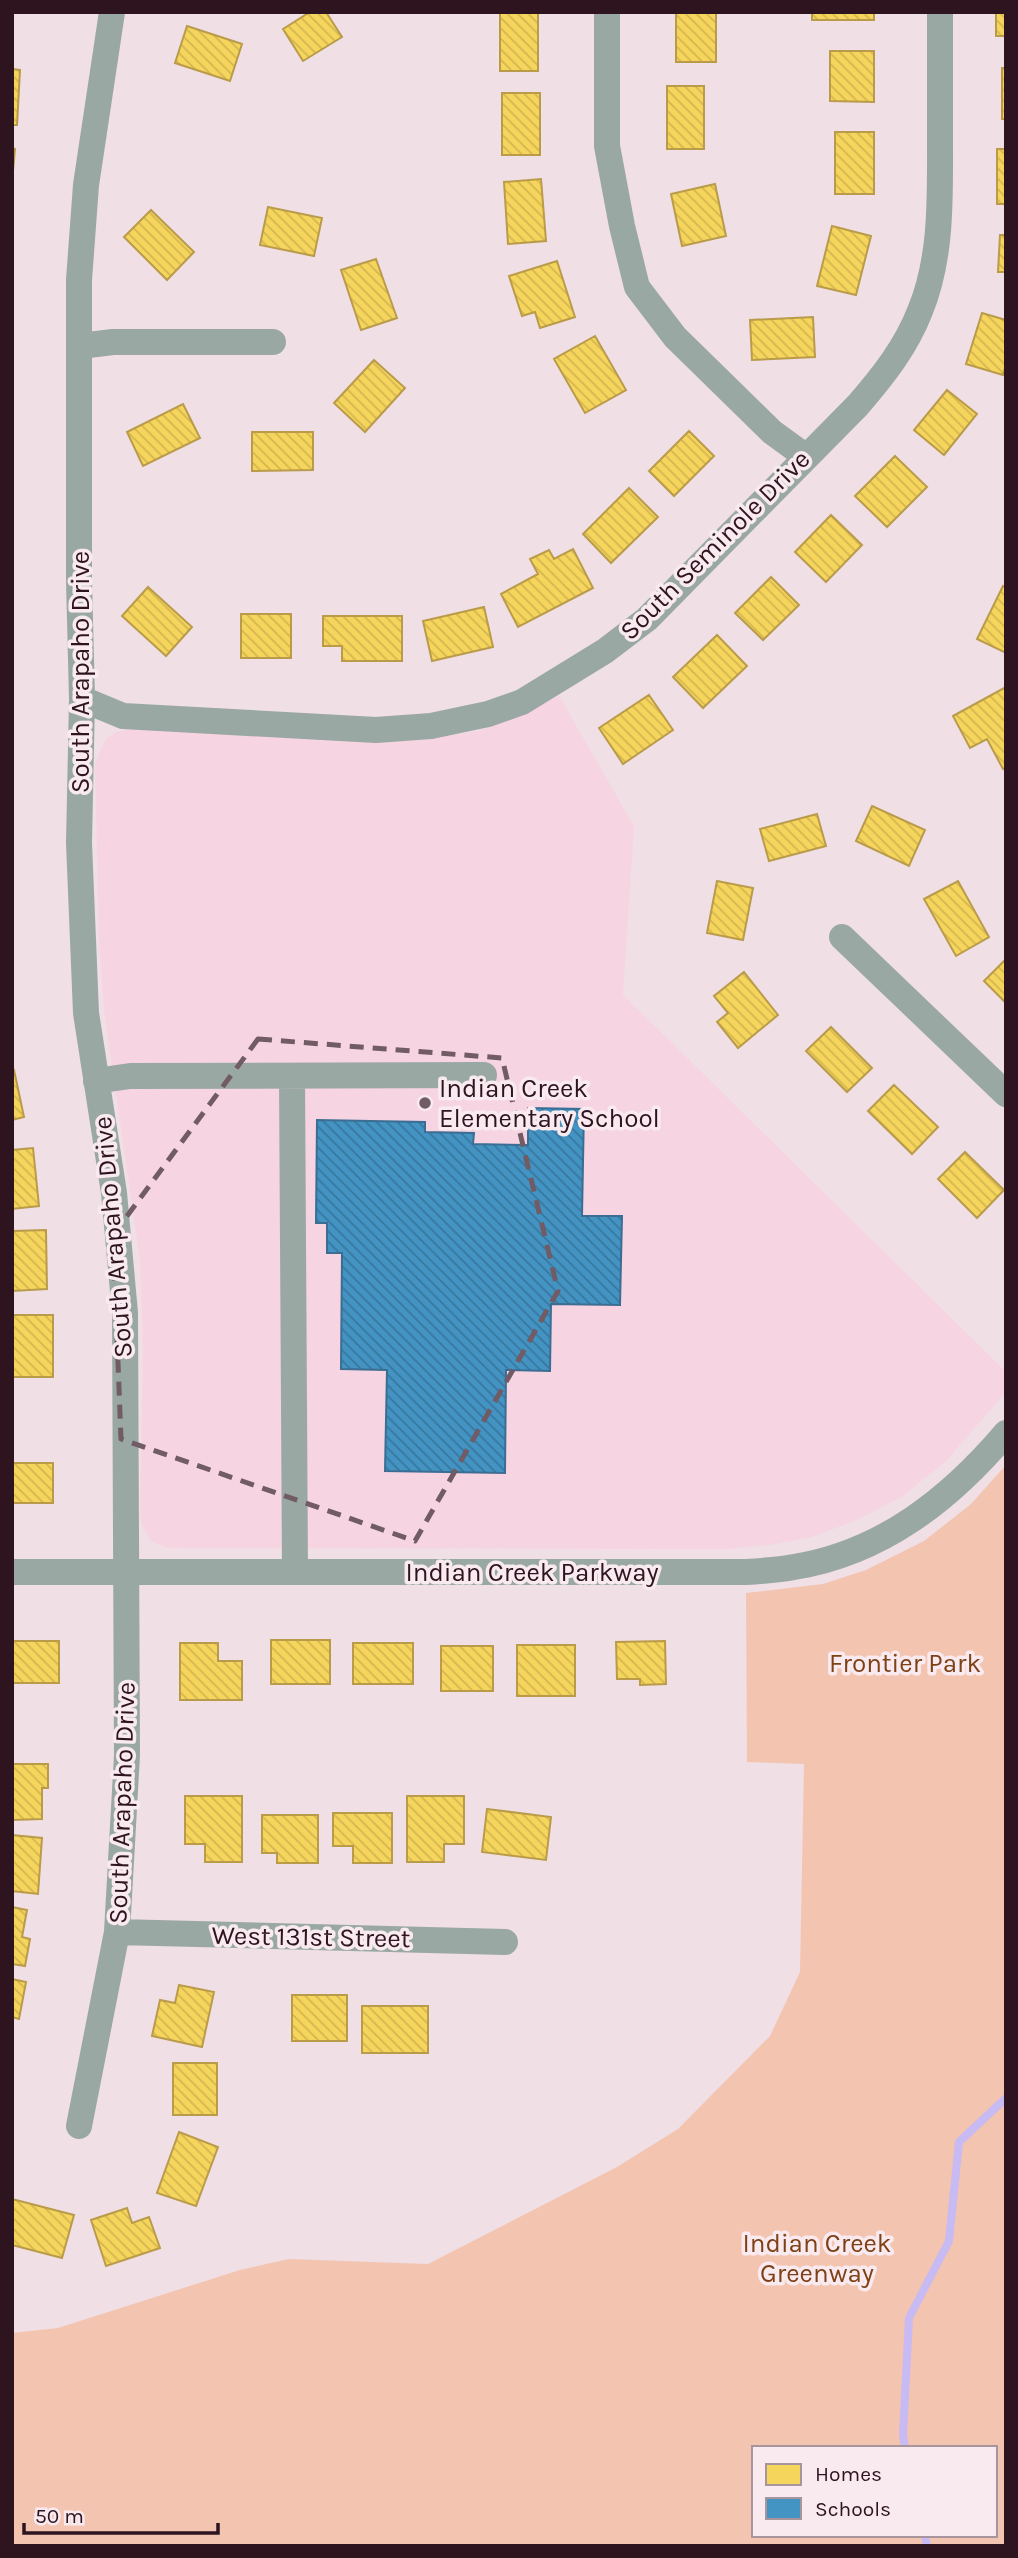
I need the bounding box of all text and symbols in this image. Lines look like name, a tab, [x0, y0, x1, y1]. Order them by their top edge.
street label: South Seminole Drive	[614, 444, 816, 646]
street label: South Arapaho Drive	[65, 551, 96, 793]
place label: Indian Creek Elementary School	[439, 1073, 660, 1134]
marker: Indian Creek Elementary School	[417, 1095, 433, 1111]
street label: South Arapaho Drive	[87, 1115, 139, 1359]
street label: Indian Creek Parkway	[405, 1557, 659, 1588]
park label: Frontier Park	[829, 1648, 981, 1679]
street label: South Arapaho Drive	[102, 1681, 142, 1925]
street label: West 131st Street	[211, 1920, 411, 1954]
park label: Indian Creek Greenway	[743, 2228, 892, 2289]
legend	[752, 2446, 997, 2537]
text: Homes	[815, 2462, 882, 2486]
scale bar	[24, 2492, 219, 2536]
text: Schools	[815, 2497, 891, 2521]
text: 50 m	[35, 2504, 84, 2528]

